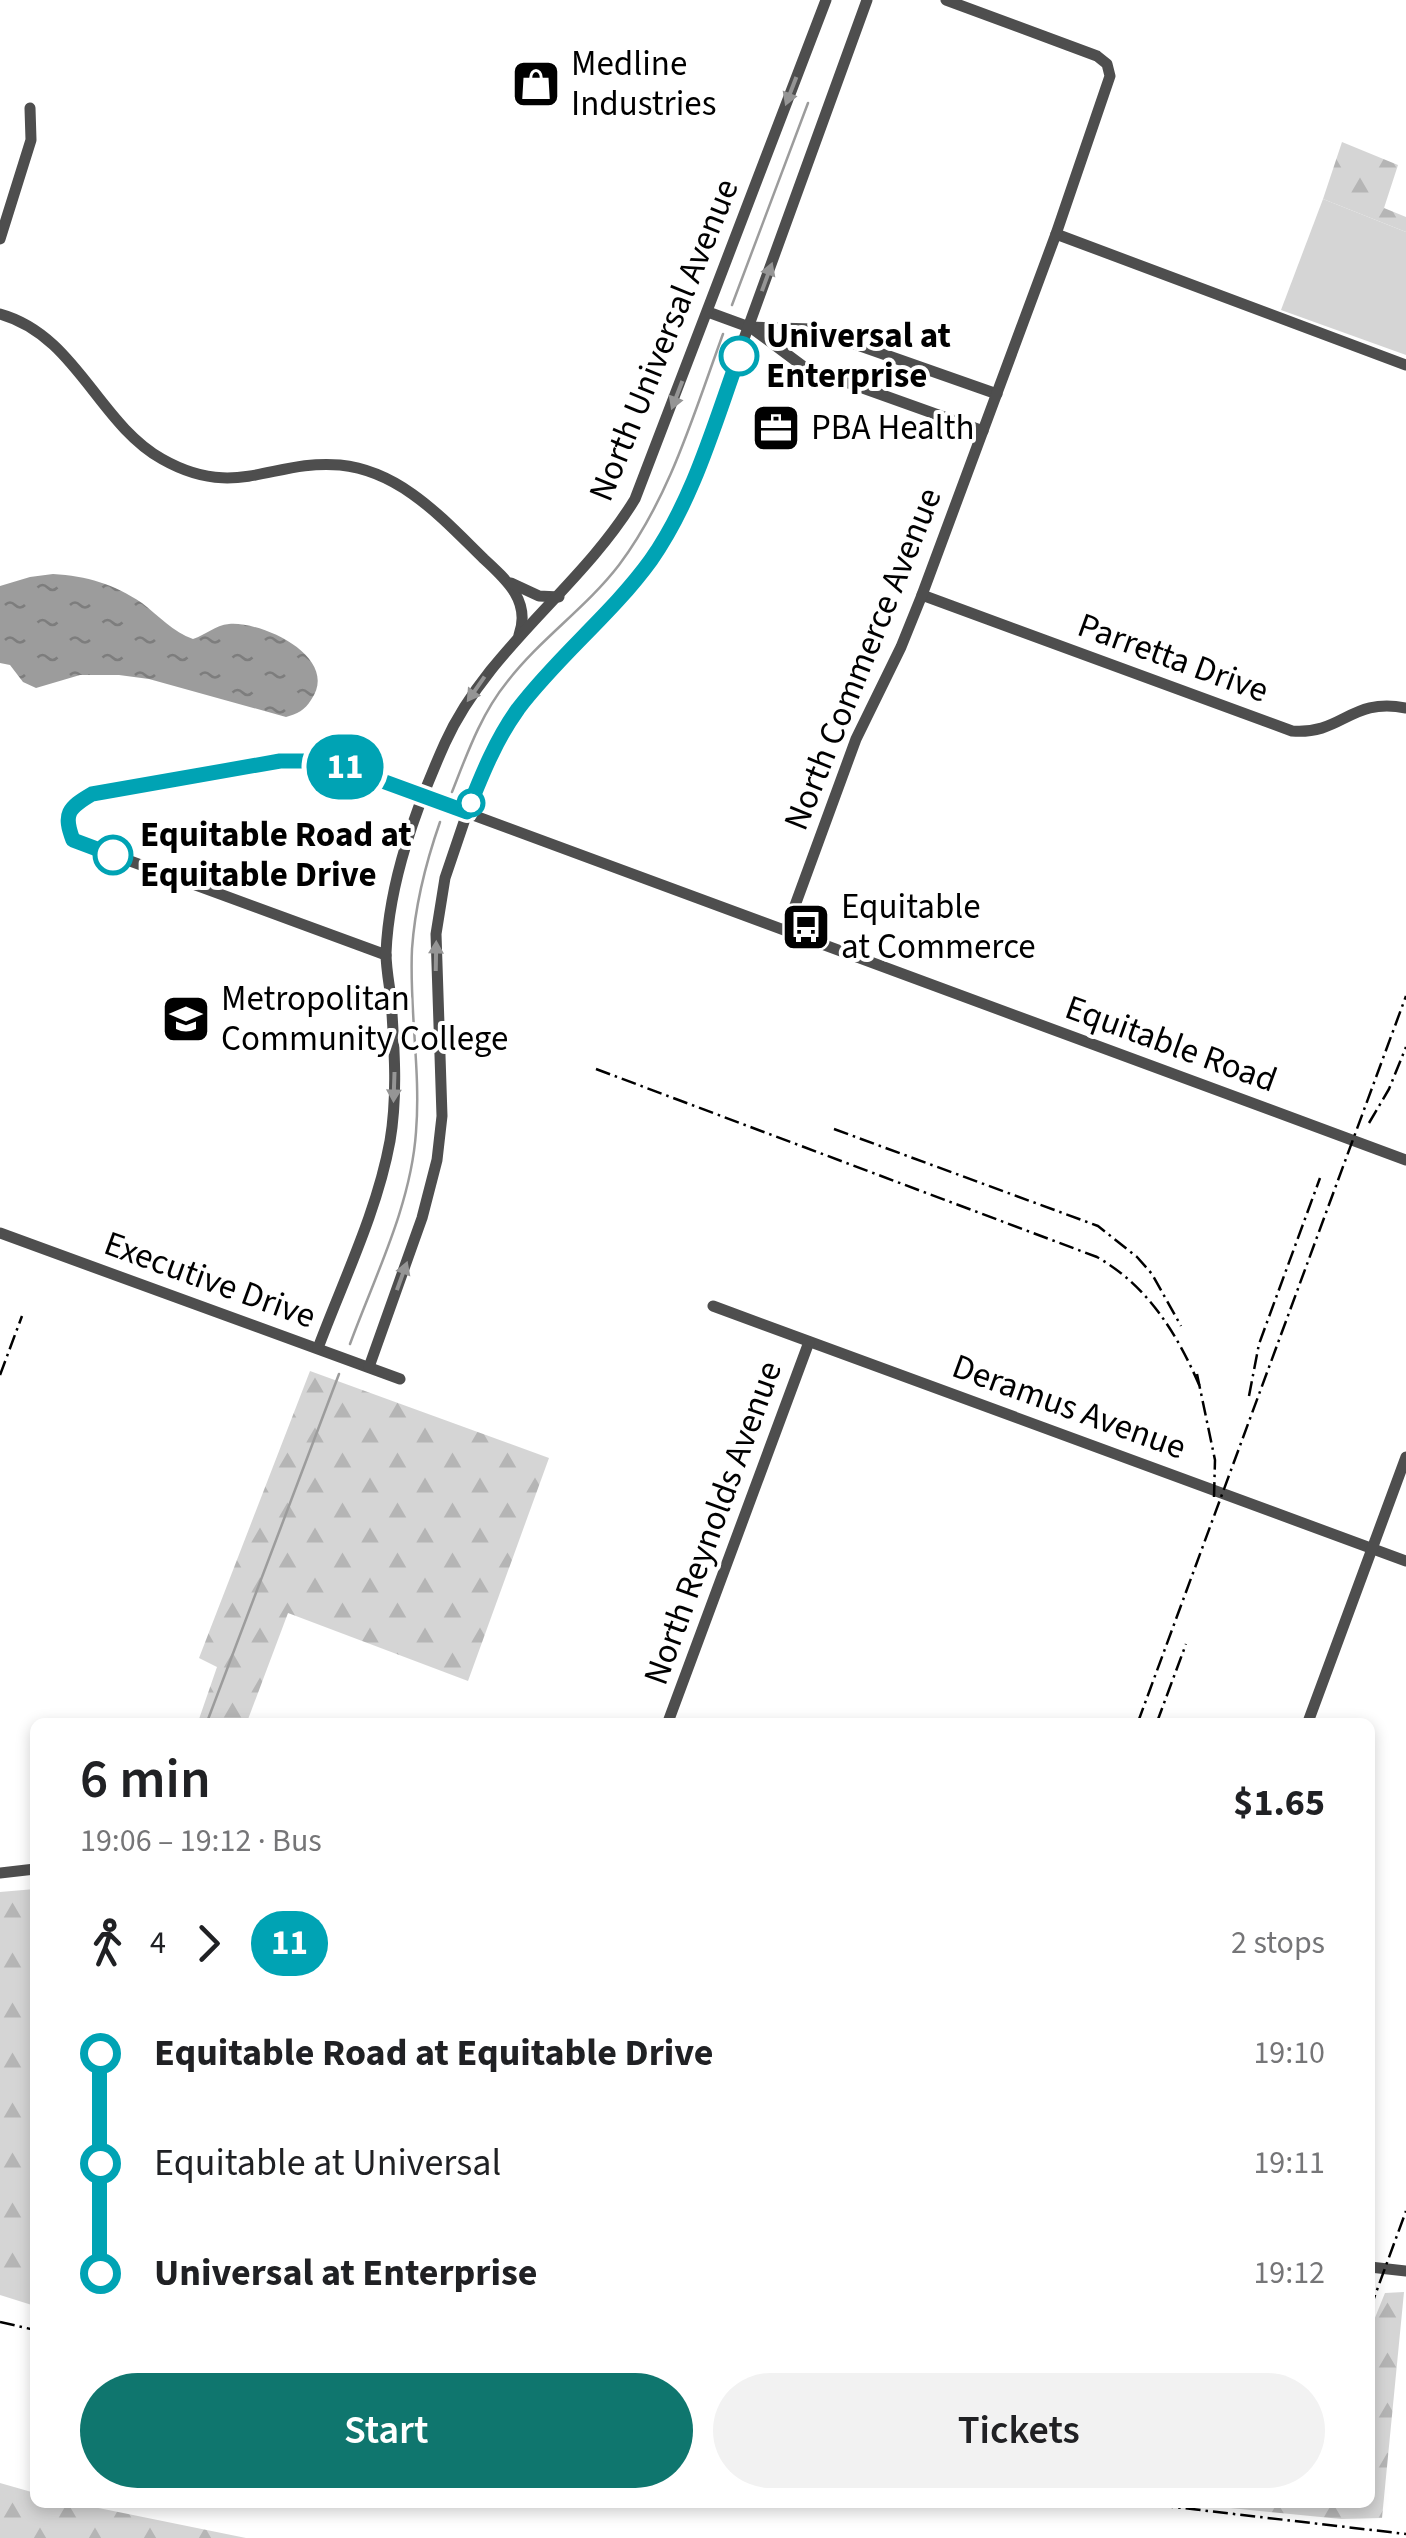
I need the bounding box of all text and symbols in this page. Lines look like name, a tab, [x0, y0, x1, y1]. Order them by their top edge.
place label: Medline Industries	[571, 39, 716, 129]
shop icon: Medline Industries	[510, 58, 562, 110]
one-way arrow	[783, 77, 799, 107]
street label: North Universal Avenue	[576, 171, 752, 509]
one-way arrow	[760, 261, 775, 291]
place label: Universal at Enterprise	[766, 311, 951, 401]
marker: Universal at Enterprise	[720, 337, 758, 375]
one-way arrow	[669, 381, 684, 411]
office icon: PBA Health	[750, 402, 802, 454]
place label: PBA Health	[811, 403, 975, 453]
street label: North Commerce Avenue	[771, 480, 955, 838]
street label: Parretta Drive	[1071, 600, 1275, 716]
one-way arrow	[467, 676, 487, 702]
line badge: 11	[300, 734, 390, 800]
text: 11	[327, 742, 363, 792]
unlabelled marker	[458, 790, 484, 816]
place label: Equitable Road at Equitable Drive	[140, 810, 412, 900]
marker: Equitable Road at Equitable Drive	[94, 836, 132, 874]
place label: Equitable at Commerce	[841, 882, 1036, 972]
bus stop icon: Equitable at Commerce	[780, 901, 832, 953]
one-way arrow	[428, 940, 444, 972]
place label: Metropolitan Community College	[221, 974, 508, 1064]
street label: Equitable Road	[1058, 983, 1284, 1105]
school or university icon: Metropolitan Community College	[160, 993, 212, 1045]
one-way arrow	[385, 1071, 401, 1103]
street label: Executive Drive	[97, 1219, 323, 1341]
one-way arrow	[395, 1260, 410, 1290]
street label: Deramus Avenue	[945, 1342, 1193, 1472]
street label: North Reynolds Avenue	[631, 1354, 795, 1692]
text: 6 min	[80, 1741, 211, 1819]
text: $1.65	[1233, 1776, 1325, 1830]
text: 19:06 – 19:12 · Bus	[80, 1818, 322, 1864]
icon: walk	[80, 1916, 135, 1971]
icon: forward	[181, 1916, 236, 1971]
text: 11	[271, 1918, 308, 1968]
text: 4	[150, 1920, 166, 1966]
text: 2 stops	[1231, 1920, 1325, 1966]
text: Equitable Road at Equitable Drive	[154, 2026, 714, 2080]
text: 19:10	[1253, 2030, 1325, 2076]
text: Equitable at Universal	[154, 2136, 501, 2190]
text: 19:11	[1253, 2140, 1325, 2186]
text: Universal at Enterprise	[154, 2246, 538, 2300]
text: 19:12	[1253, 2250, 1325, 2296]
button: Start	[80, 2373, 693, 2488]
button: Tickets	[713, 2373, 1325, 2488]

